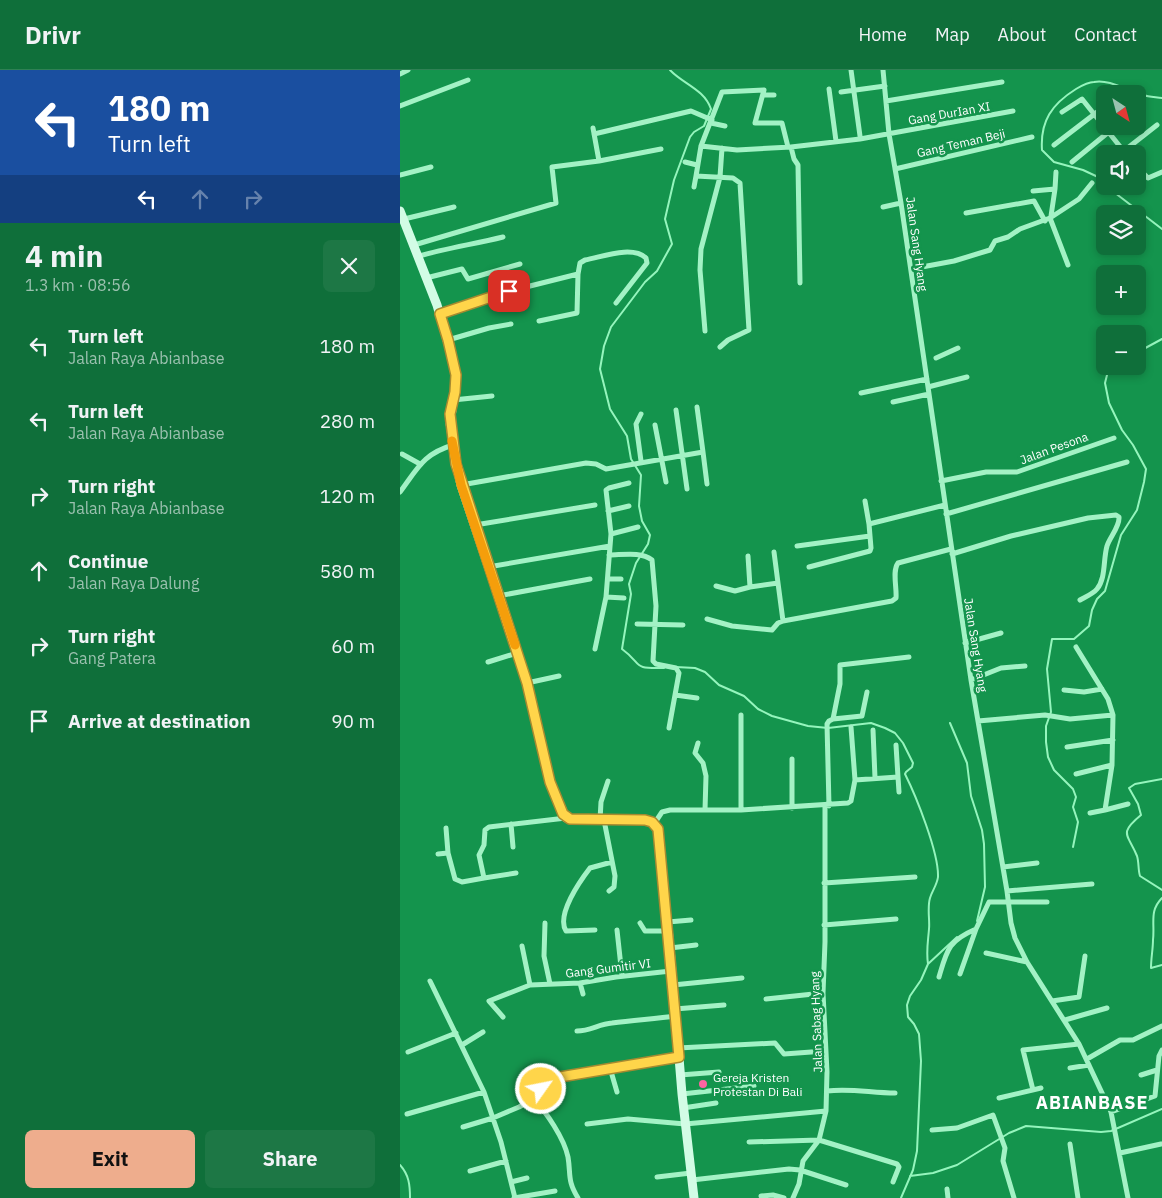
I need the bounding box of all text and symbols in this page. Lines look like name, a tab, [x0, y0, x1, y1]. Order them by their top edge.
text: Drivr	[25, 19, 81, 51]
text: Home	[859, 23, 907, 46]
text: Map	[935, 23, 970, 46]
text: About	[998, 23, 1046, 46]
text: Contact	[1074, 23, 1137, 46]
text: 180 m	[108, 85, 211, 131]
north arrow	[1096, 85, 1146, 135]
map controls	[1096, 85, 1146, 375]
icon: left	[25, 90, 90, 155]
street label: Gang DurIan XI	[907, 98, 991, 128]
street label: Gang Teman Beji	[915, 126, 1007, 160]
text: Turn left	[108, 129, 191, 158]
button: sound	[1096, 145, 1146, 195]
icon: left	[133, 185, 161, 213]
icon: ahead	[186, 185, 214, 213]
icon: right	[239, 185, 267, 213]
street label: Jalan Sang Hyang	[903, 196, 931, 293]
button: layers	[1096, 205, 1146, 255]
text: 4 min	[25, 236, 103, 275]
button: close	[323, 240, 375, 292]
button: +	[1096, 265, 1146, 315]
pin	[488, 270, 530, 312]
text: 1.3 km · 08:56	[25, 275, 131, 295]
icon: arrive	[495, 277, 523, 305]
text: Turn left	[68, 324, 144, 348]
button: −	[1096, 325, 1146, 375]
icon: left	[25, 332, 53, 360]
text: 180 m	[320, 334, 375, 358]
text: Jalan Raya Abianbase	[68, 348, 225, 368]
text: Turn left	[68, 399, 144, 423]
icon: left	[25, 407, 53, 435]
text: 280 m	[320, 409, 375, 433]
text: Jalan Raya Abianbase	[68, 423, 225, 443]
street label: Jalan Pesona	[1018, 429, 1091, 467]
text: Turn right	[68, 474, 155, 498]
icon: right	[25, 482, 53, 510]
text: 120 m	[320, 484, 375, 508]
text: Jalan Raya Abianbase	[68, 498, 225, 518]
text: Continue	[68, 549, 148, 573]
icon: ahead	[25, 557, 53, 585]
text: 580 m	[320, 559, 375, 583]
text: Jalan Raya Dalung	[68, 573, 199, 593]
street label: Jalan Sang Hyang	[961, 597, 991, 694]
text: Turn right	[68, 624, 155, 648]
icon: right	[25, 632, 53, 660]
text: 60 m	[331, 634, 375, 658]
text: Gang Patera	[68, 648, 156, 668]
icon: arrive	[25, 707, 53, 735]
text: Arrive at destination	[68, 709, 251, 733]
text: 90 m	[331, 709, 375, 733]
street label: Gang Gumitir VI	[564, 955, 652, 981]
street label: Jalan Sabag Hyang	[807, 970, 825, 1073]
position arrow	[514, 1062, 566, 1114]
place label: Gereja Kristen Protestan Di Bali	[713, 1070, 802, 1099]
marker: Gereja Kristen Protestan Di Bali	[697, 1078, 709, 1090]
district label: ABIANBASE	[1036, 1091, 1148, 1114]
button: Exit	[25, 1130, 195, 1188]
button: Share	[205, 1130, 375, 1188]

